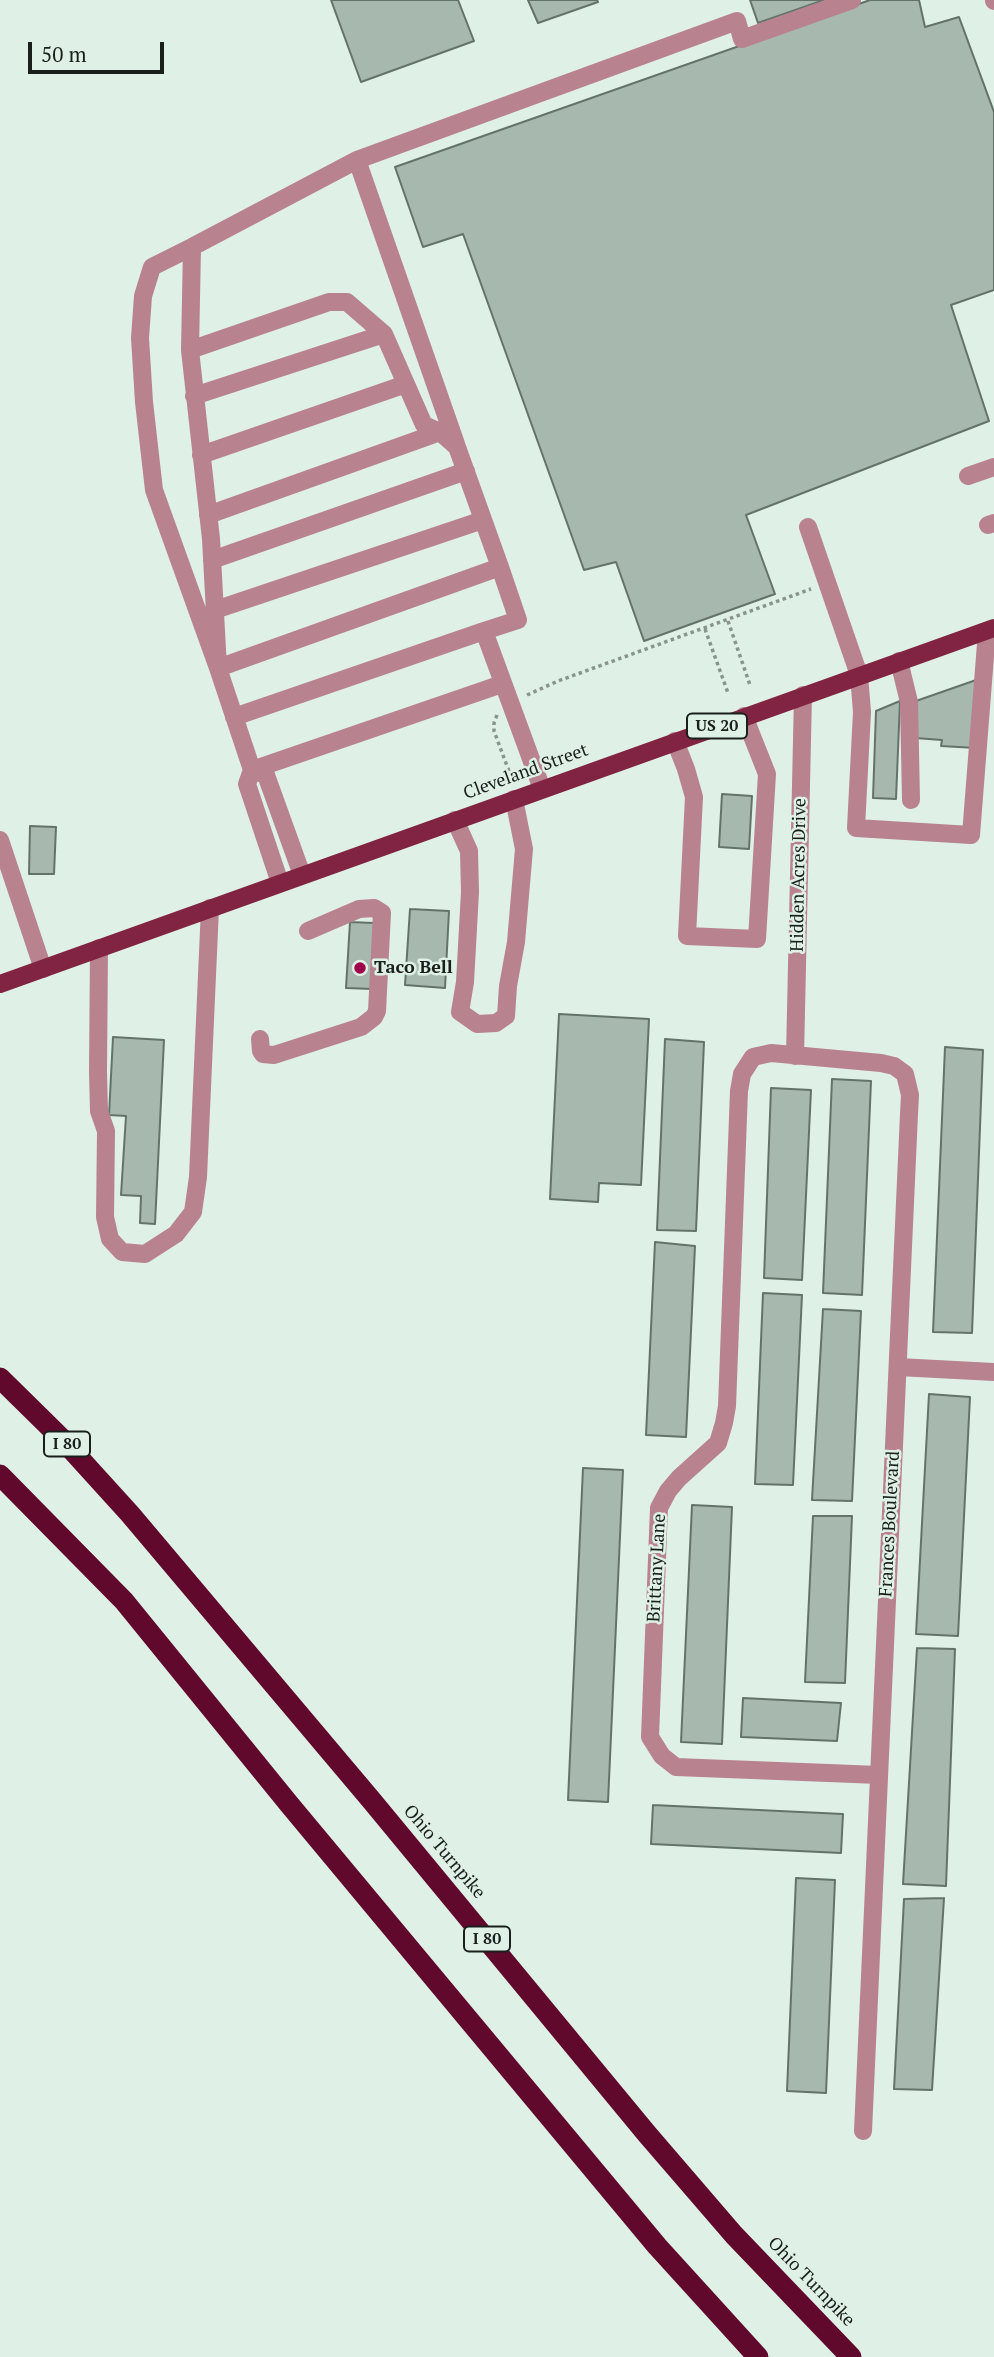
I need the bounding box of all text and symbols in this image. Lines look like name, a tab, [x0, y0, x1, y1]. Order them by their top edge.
scale bar	[32, 28, 168, 72]
text: 50 m	[41, 40, 87, 68]
road number: US 20	[687, 713, 747, 738]
street label: Cleveland Street	[461, 739, 591, 805]
street label: Hidden Acres Drive	[787, 798, 811, 952]
place label: Taco Bell	[374, 957, 453, 979]
marker: Taco Bell	[352, 960, 368, 976]
road number: I 80	[44, 1432, 90, 1456]
street label: Frances Boulevard	[875, 1450, 905, 1598]
street label: Brittany Lane	[643, 1513, 671, 1623]
street label: Ohio Turnpike	[398, 1801, 490, 1903]
road number: I 80	[464, 1926, 510, 1952]
street label: Ohio Turnpike	[763, 2233, 859, 2331]

